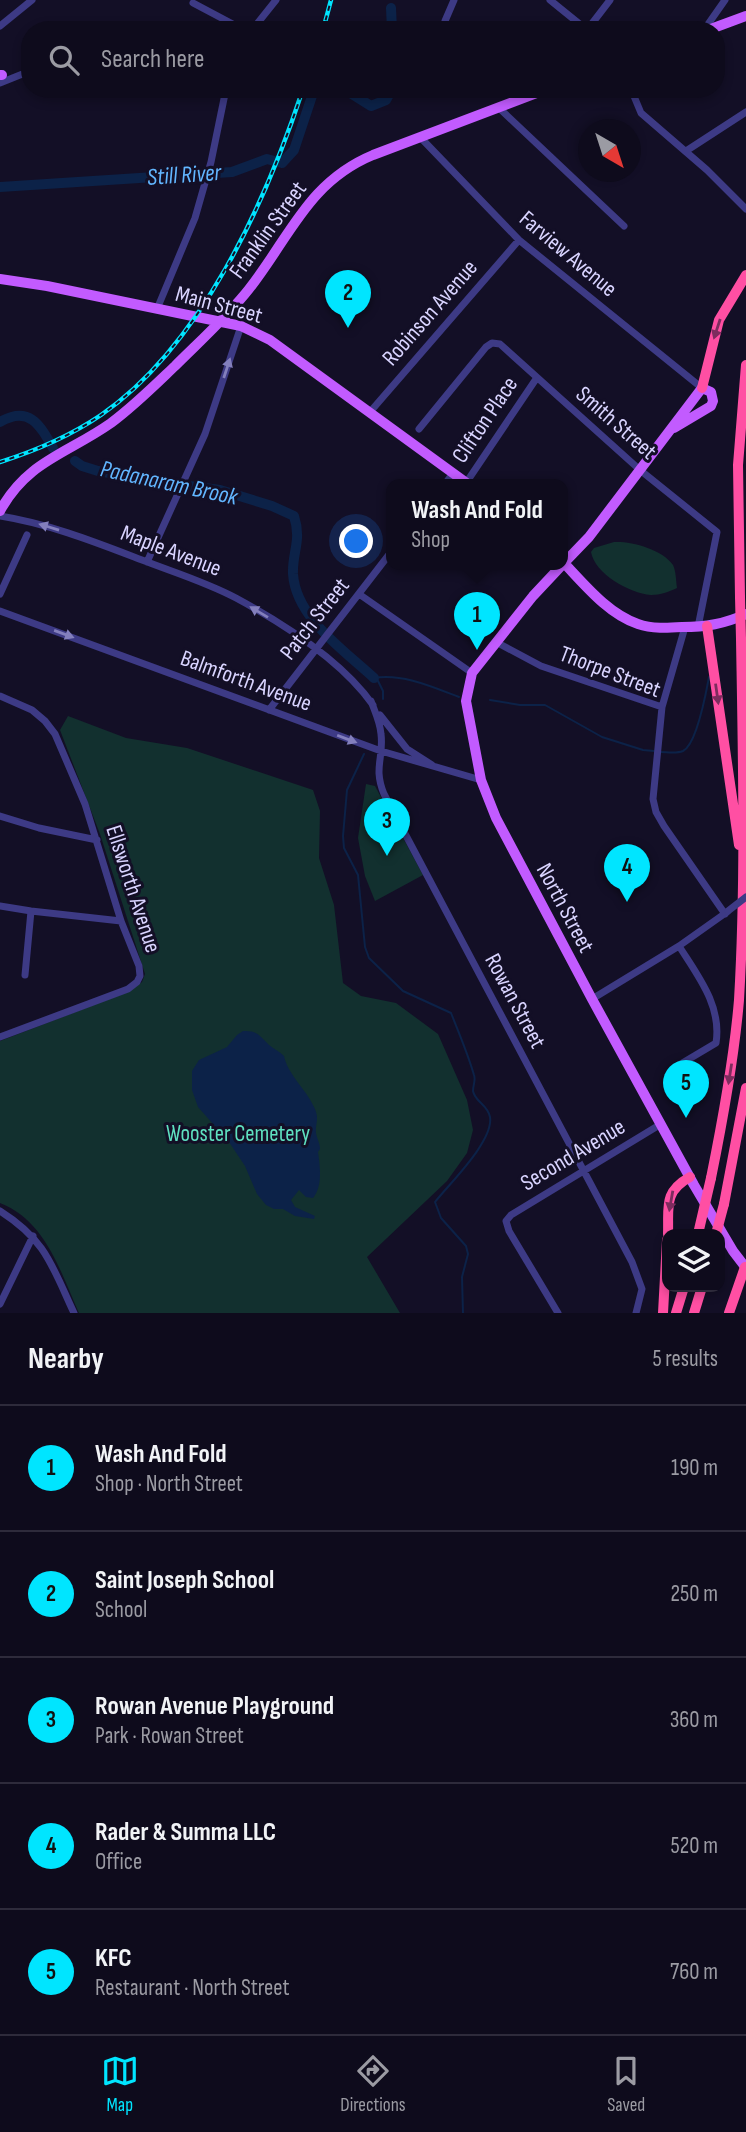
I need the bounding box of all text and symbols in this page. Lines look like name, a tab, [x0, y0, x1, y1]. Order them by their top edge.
search box	[21, 21, 725, 98]
icon: search	[45, 41, 83, 79]
text: Search here	[101, 44, 204, 75]
north arrow	[578, 119, 641, 182]
water label: Still River	[146, 158, 223, 192]
street label: Franklin Street	[223, 176, 313, 284]
street label: Farview Avenue	[513, 205, 623, 303]
street label: Robinson Avenue	[376, 254, 484, 372]
pin: 2	[325, 270, 371, 328]
street label: Main Street	[172, 280, 266, 330]
one-way arrow	[711, 318, 722, 339]
one-way arrow	[222, 358, 232, 379]
street label: Clifton Place	[446, 372, 524, 468]
street label: Smith Street	[570, 380, 662, 466]
water label: Padanaram Brook	[98, 454, 241, 512]
popup	[386, 479, 568, 570]
text: Wash And Fold	[411, 495, 543, 526]
street label: Maple Avenue	[117, 519, 225, 583]
one-way arrow	[38, 521, 59, 531]
your location	[339, 524, 373, 558]
text: Shop	[411, 526, 450, 554]
street label: Patch Street	[274, 572, 356, 666]
pin: 1	[454, 592, 500, 650]
one-way arrow	[250, 606, 269, 618]
one-way arrow	[54, 629, 75, 640]
street label: Thorpe Street	[555, 640, 665, 704]
street label: Balmforth Avenue	[177, 644, 315, 718]
one-way arrow	[712, 683, 723, 705]
one-way arrow	[336, 733, 357, 744]
pin: 3	[364, 798, 410, 856]
street label: Ellsworth Avenue	[99, 822, 167, 956]
pin: 4	[604, 844, 650, 902]
street label: North Street	[530, 859, 600, 957]
street label: Rowan Street	[478, 949, 552, 1053]
pin: 5	[663, 1060, 709, 1118]
one-way arrow	[724, 1063, 735, 1085]
street label: Second Avenue	[516, 1113, 630, 1197]
park label: Wooster Cemetery	[166, 1120, 310, 1148]
one-way arrow	[665, 1190, 676, 1212]
map controls	[662, 1229, 725, 1292]
button: layers	[662, 1229, 725, 1292]
text: Nearby	[28, 1341, 104, 1377]
text: 5 results	[652, 1345, 718, 1373]
text: Wash And Fold	[95, 1439, 227, 1470]
text: 1	[46, 1454, 56, 1482]
text: 190 m	[671, 1454, 718, 1482]
text: Shop · North Street	[95, 1470, 243, 1498]
text: Saint Joseph School	[95, 1565, 274, 1596]
text: 2	[46, 1580, 56, 1608]
text: 250 m	[671, 1580, 718, 1608]
text: School	[95, 1596, 147, 1624]
text: Rowan Avenue Playground	[95, 1691, 334, 1722]
text: 3	[46, 1706, 56, 1734]
text: 360 m	[670, 1706, 718, 1734]
text: Park · Rowan Street	[95, 1722, 244, 1750]
text: Rader & Summa LLC	[95, 1817, 276, 1848]
text: 4	[46, 1832, 56, 1860]
text: 520 m	[671, 1832, 718, 1860]
text: Office	[95, 1848, 142, 1876]
text: KFC	[95, 1943, 132, 1974]
text: 5	[46, 1958, 56, 1986]
text: 760 m	[670, 1958, 718, 1986]
text: Restaurant · North Street	[95, 1974, 289, 2002]
tab: Map	[101, 2052, 139, 2117]
tab: Directions	[340, 2052, 406, 2117]
tab: Saved	[607, 2052, 645, 2117]

